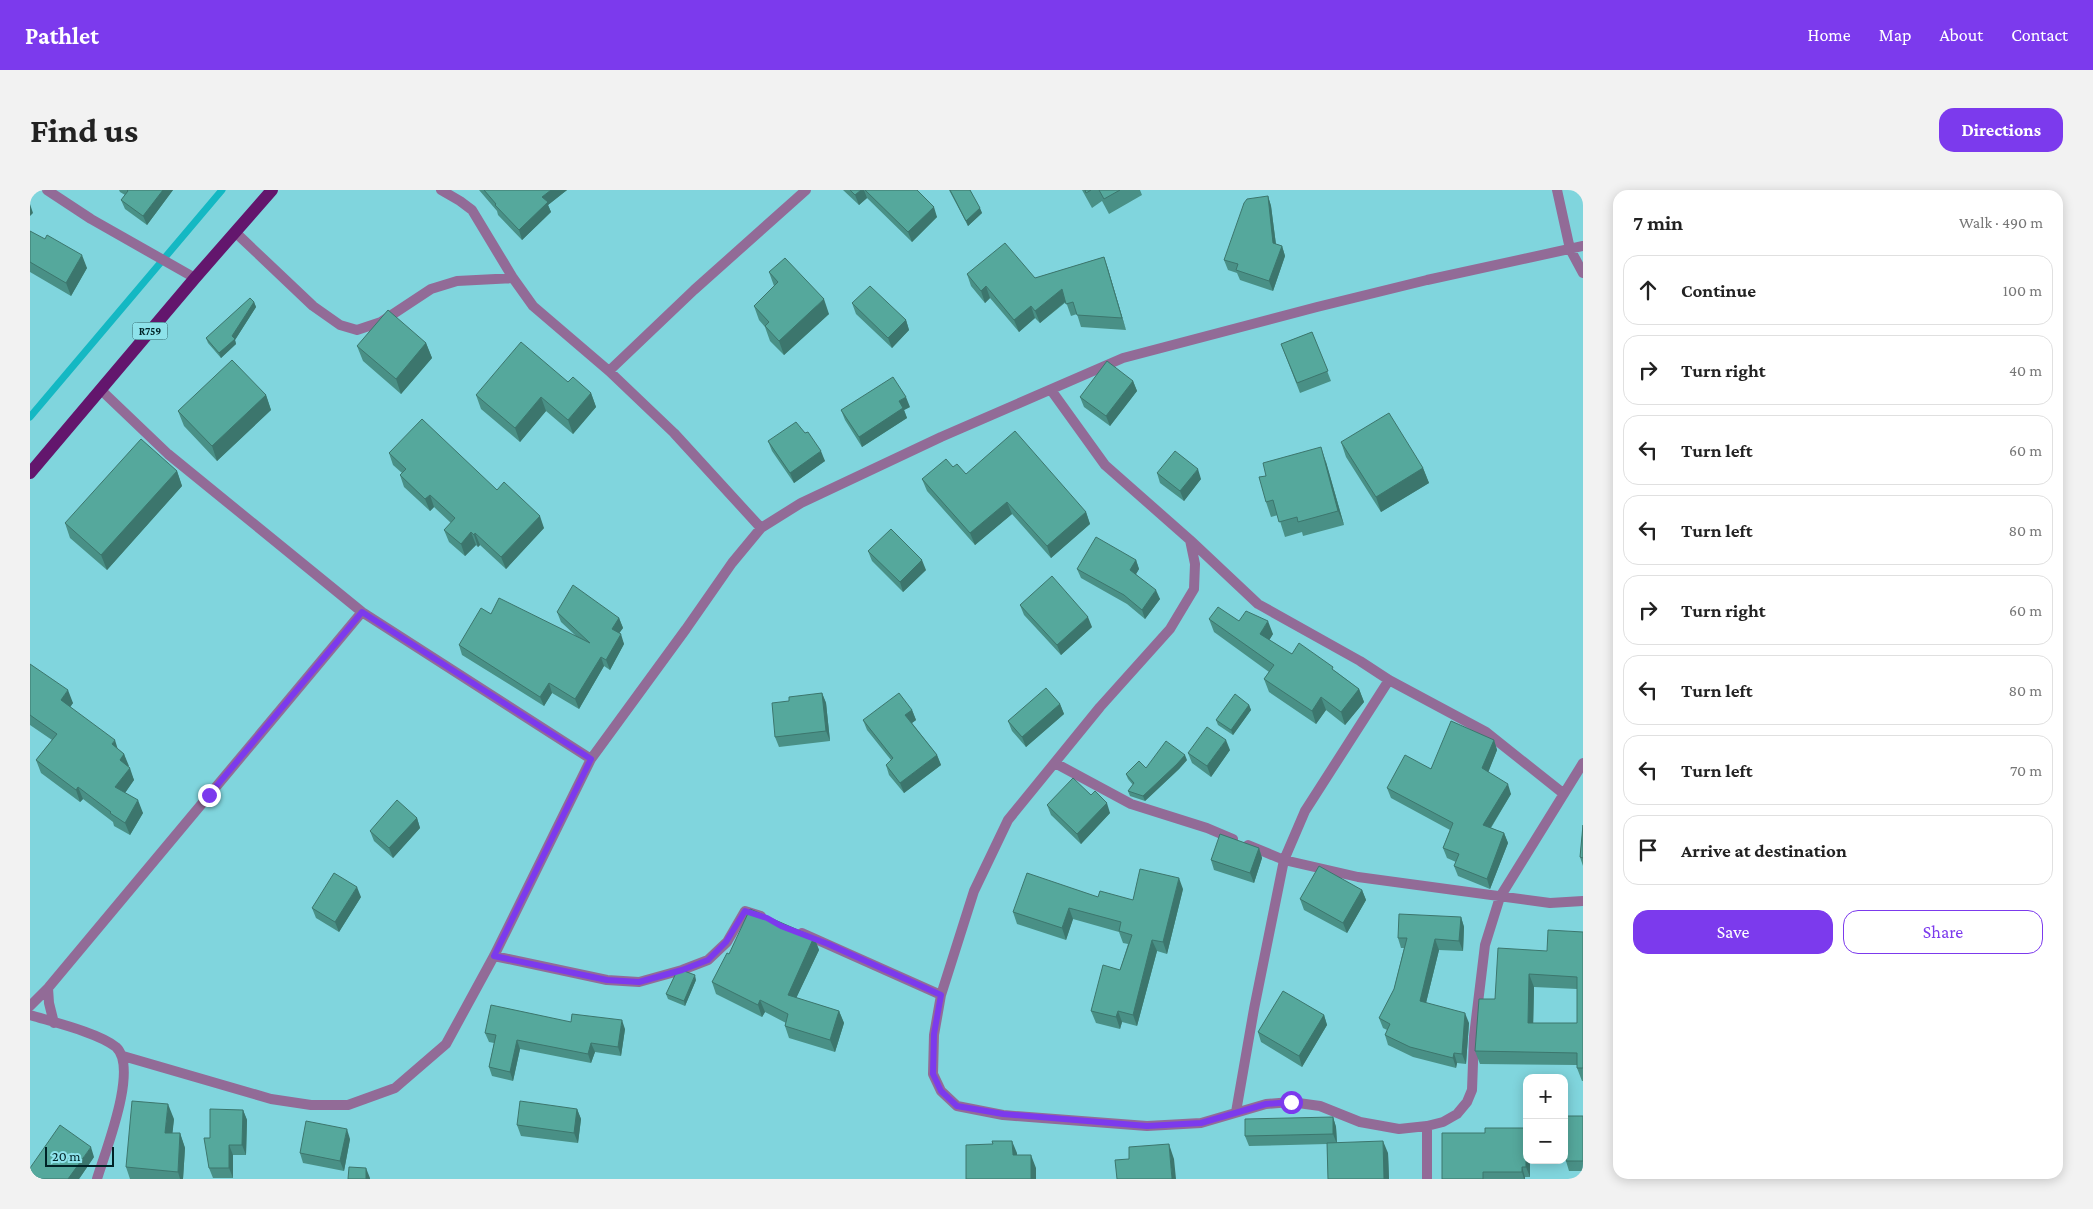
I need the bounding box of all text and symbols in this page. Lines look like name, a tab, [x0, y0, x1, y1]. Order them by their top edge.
text: Pathlet	[25, 22, 99, 49]
text: Home	[1808, 25, 1851, 45]
text: Map	[1879, 25, 1911, 45]
text: About	[1939, 25, 1983, 45]
text: Contact	[2011, 25, 2068, 45]
button: Directions	[1939, 108, 2063, 152]
text: Find us	[30, 111, 138, 150]
text: 7 min	[1633, 211, 1683, 235]
text: Walk · 490 m	[1959, 214, 2043, 231]
icon: ahead	[1634, 276, 1662, 304]
text: Continue	[1681, 280, 1756, 301]
text: 100 m	[2003, 282, 2042, 299]
road number: R759	[132, 322, 168, 340]
icon: right	[1634, 356, 1662, 384]
text: Turn right	[1681, 360, 1766, 381]
text: 40 m	[2009, 362, 2042, 379]
icon: left	[1634, 436, 1662, 464]
text: Turn left	[1681, 440, 1753, 461]
text: 60 m	[2009, 442, 2042, 459]
icon: left	[1634, 516, 1662, 544]
text: Turn left	[1681, 520, 1753, 541]
text: 80 m	[2008, 522, 2042, 539]
icon: right	[1634, 596, 1662, 624]
text: Turn right	[1681, 600, 1766, 621]
text: 60 m	[2009, 602, 2042, 619]
icon: left	[1634, 676, 1662, 704]
text: Turn left	[1681, 680, 1753, 701]
text: 80 m	[2008, 682, 2042, 699]
icon: left	[1634, 756, 1662, 784]
text: Turn left	[1681, 760, 1753, 781]
text: 70 m	[2010, 762, 2042, 779]
route end	[198, 784, 221, 807]
icon: arrive	[1634, 836, 1662, 864]
text: Arrive at destination	[1681, 840, 1847, 861]
button: Save	[1633, 910, 1833, 954]
button: Share	[1843, 910, 2043, 954]
map controls	[1523, 1074, 1568, 1164]
button: +	[1523, 1074, 1568, 1119]
route start	[1280, 1091, 1303, 1114]
button: −	[1523, 1119, 1568, 1164]
scale bar	[45, 1144, 114, 1167]
text: 20 m	[52, 1148, 80, 1164]

